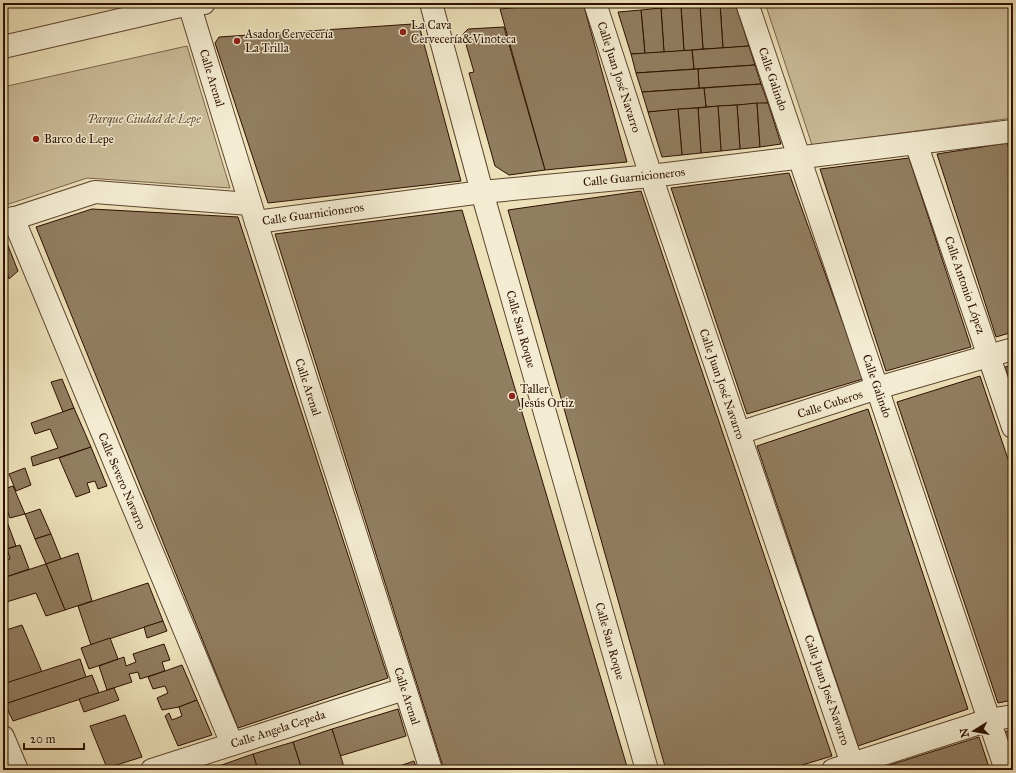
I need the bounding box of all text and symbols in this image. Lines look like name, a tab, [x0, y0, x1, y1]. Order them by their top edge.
place label: La Cava Cervecería&Vinoteca	[411, 18, 517, 46]
street label: Calle Juan José Navarro	[593, 20, 644, 135]
place label: Asador Cervecería La Trilla	[244, 27, 334, 55]
marker: La Cava Cervecería&Vinoteca	[398, 27, 408, 37]
marker: Asador Cervecería La Trilla	[232, 36, 242, 46]
street label: Calle Galindo	[756, 45, 790, 113]
street label: Calle Arenal	[197, 47, 228, 109]
park label: Parque Ciudad de Lepe	[87, 112, 201, 127]
place label: Barco de Lepe	[44, 132, 114, 146]
marker: Barco de Lepe	[31, 134, 41, 144]
street label: Calle Guarnicioneros	[582, 165, 686, 189]
street label: Calle Guarnicioneros	[261, 200, 365, 228]
street label: Calle Antonio López	[942, 234, 988, 336]
street label: Calle San Roque	[502, 289, 539, 370]
street label: Calle Juan José Navarro	[696, 327, 747, 441]
street label: Calle Galindo	[860, 352, 894, 420]
street label: Calle Arenal	[292, 356, 324, 418]
place label: Taller Jesús Ortiz	[518, 382, 575, 411]
street label: Calle Cuberos	[796, 387, 864, 421]
marker: Taller Jesús Ortiz	[507, 391, 517, 401]
street label: Calle Severo Navarro	[95, 431, 149, 531]
street label: Calle San Roque	[591, 601, 628, 682]
street label: Calle Juan José Navarro	[801, 633, 852, 747]
street label: Calle Arenal	[391, 665, 423, 727]
street label: Calle Angela Cepeda	[229, 707, 328, 752]
north arrow	[954, 711, 994, 751]
scale bar	[24, 725, 84, 751]
text: N	[957, 726, 972, 739]
text: 20 m	[30, 732, 56, 746]

